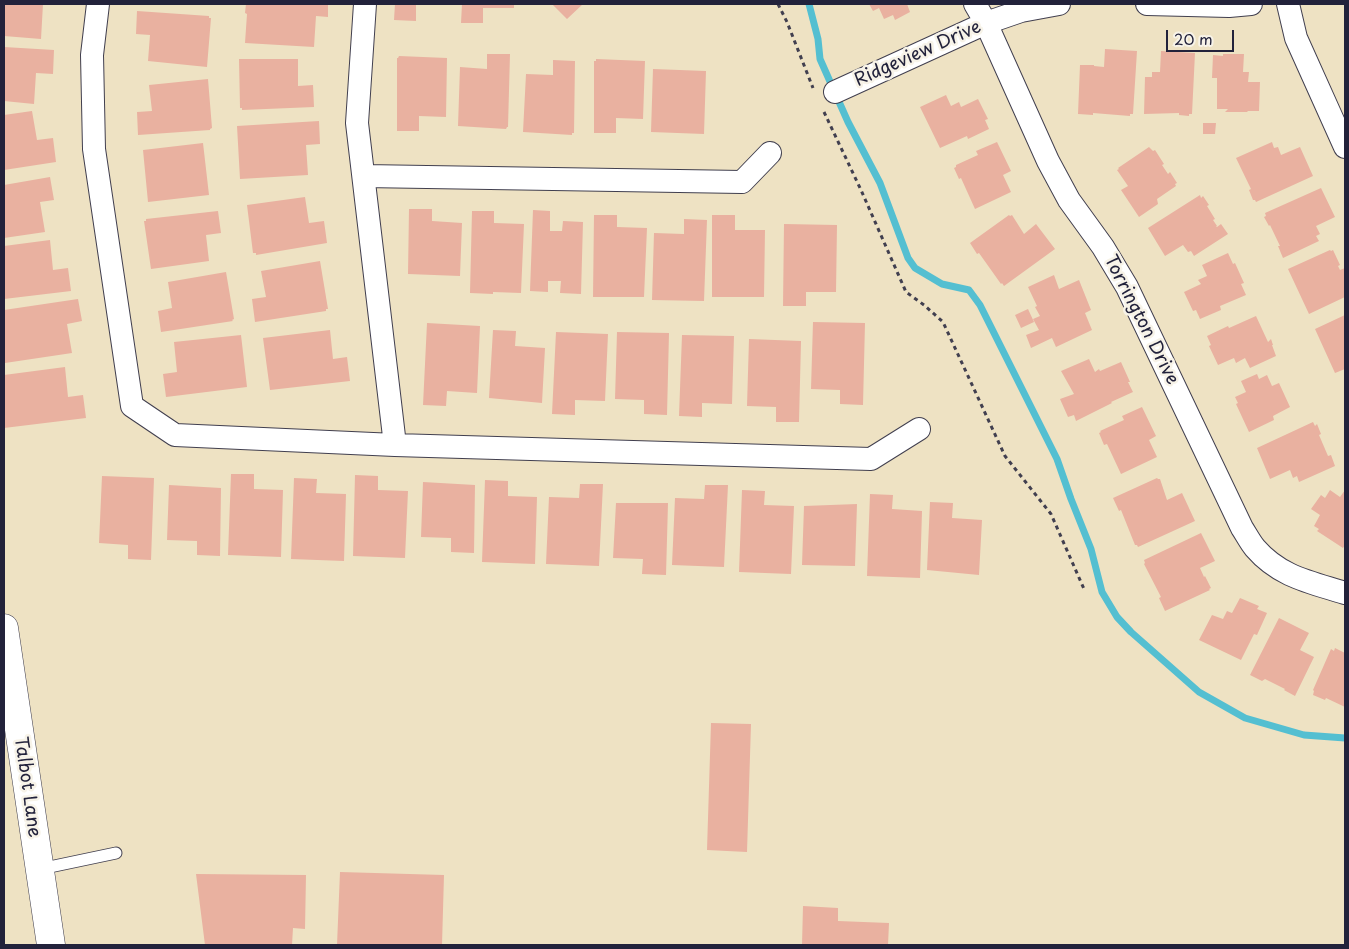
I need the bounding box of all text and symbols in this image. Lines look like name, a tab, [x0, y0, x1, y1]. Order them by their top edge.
street label: Ridgeview Drive	[851, 16, 985, 92]
scale bar	[1169, 20, 1236, 52]
text: 20 m	[1174, 27, 1213, 50]
street label: Torrington Drive	[1099, 252, 1183, 388]
street label: Talbot Lane	[9, 735, 45, 839]

